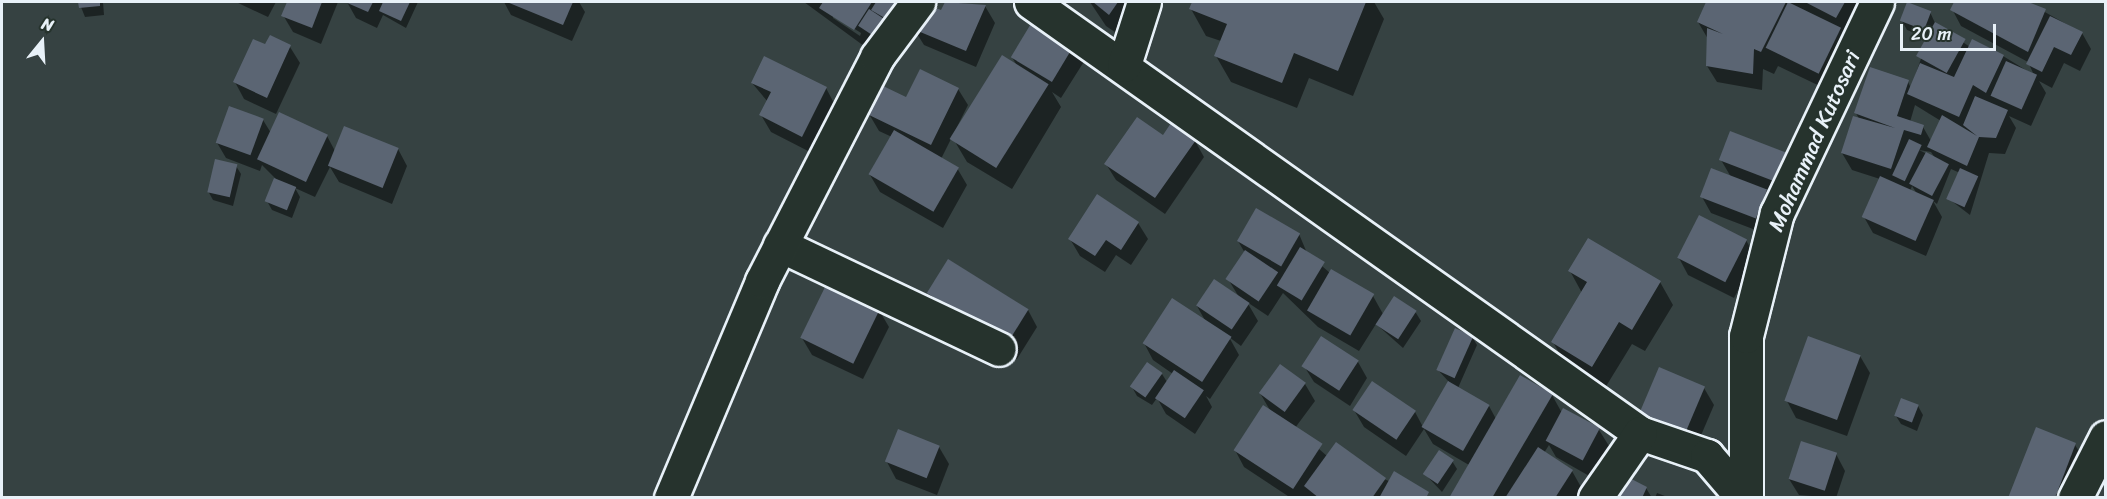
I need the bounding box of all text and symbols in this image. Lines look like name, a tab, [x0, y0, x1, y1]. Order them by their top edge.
text: N	[38, 9, 57, 40]
north arrow	[12, 12, 72, 72]
scale bar	[1903, 12, 1999, 50]
text: 20 m	[1911, 18, 1951, 50]
street label: Mohammad Kutosari	[1762, 46, 1866, 236]

